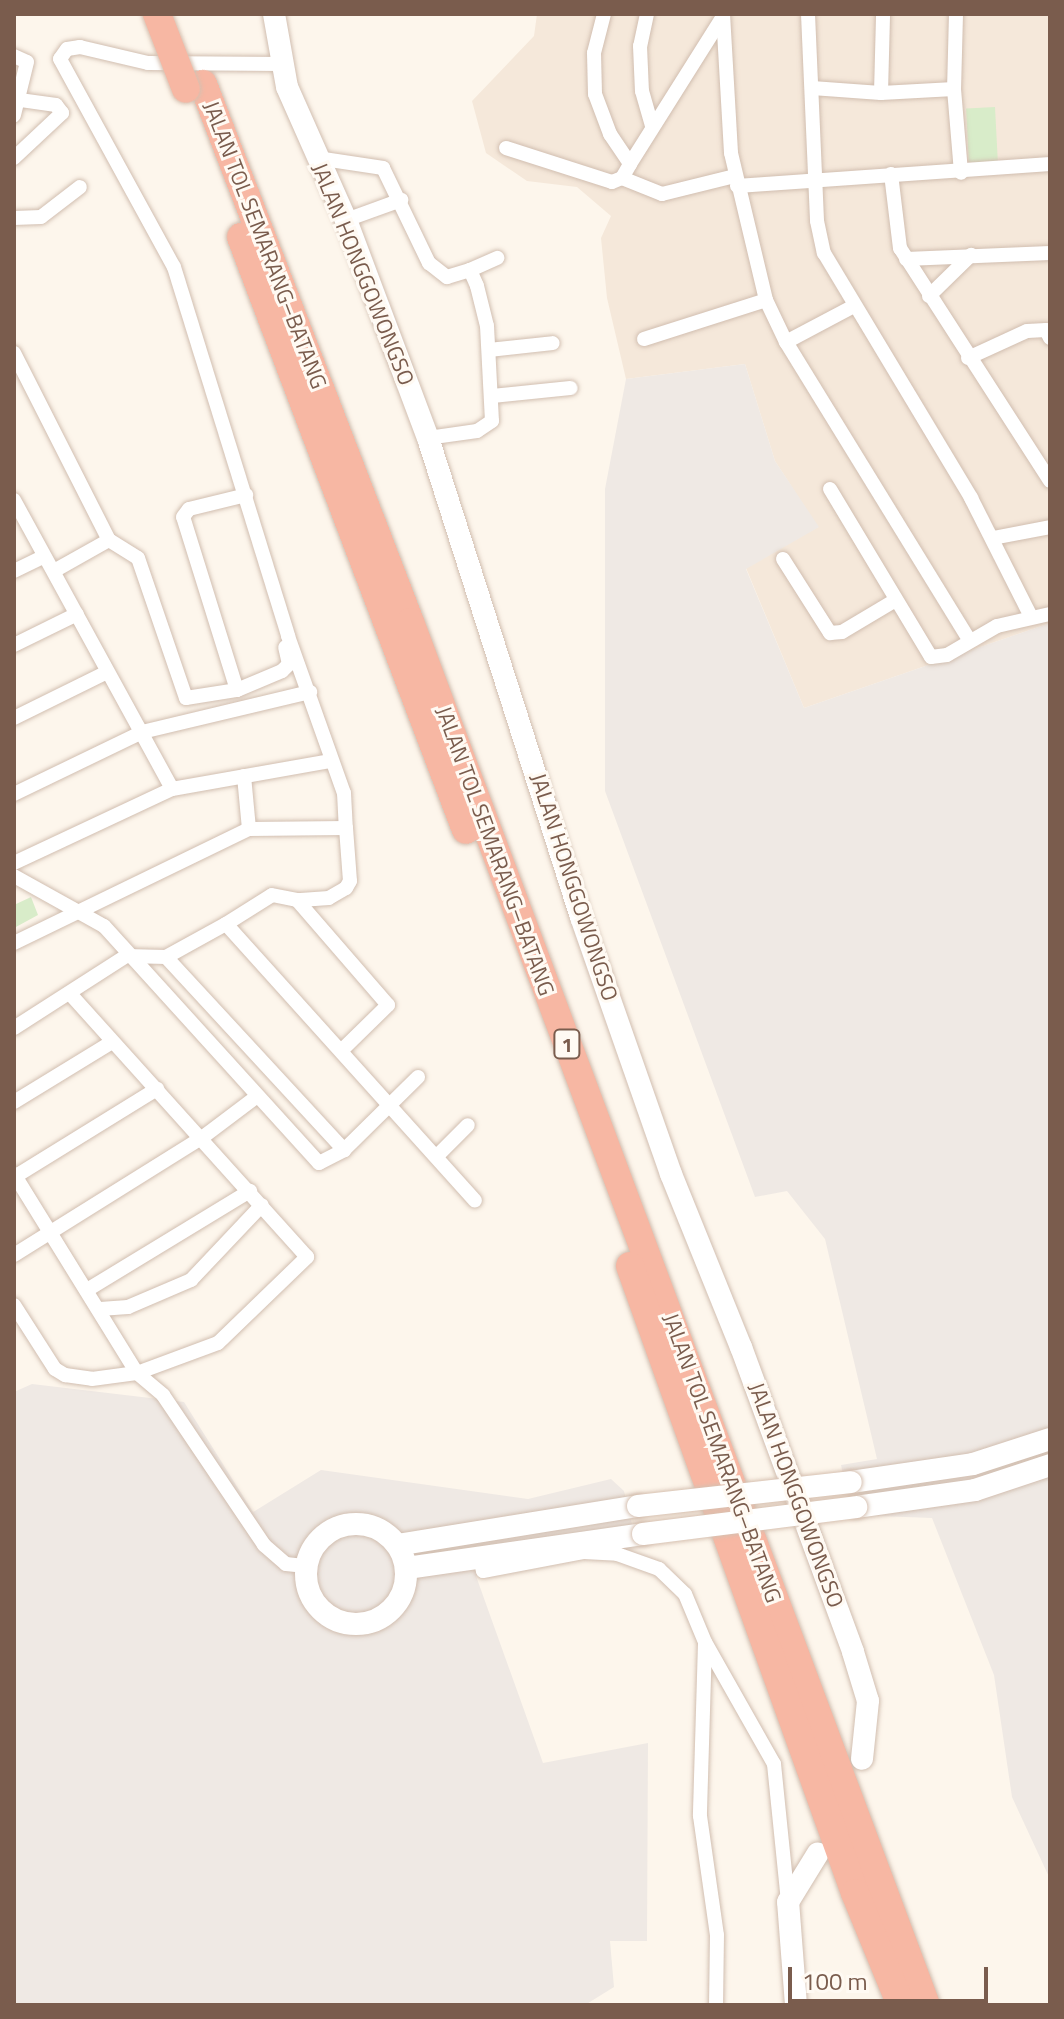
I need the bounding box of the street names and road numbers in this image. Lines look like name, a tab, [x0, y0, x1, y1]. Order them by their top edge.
street label: JALAN TOL SEMARANG–BATANG	[198, 98, 332, 392]
street label: JALAN HONGGOWONGSO	[306, 159, 420, 389]
street label: JALAN TOL SEMARANG–BATANG	[430, 703, 560, 999]
street label: JALAN HONGGOWONGSO	[525, 770, 623, 1004]
road number: 1	[553, 1028, 581, 1060]
street label: JALAN TOL SEMARANG–BATANG	[657, 1310, 787, 1606]
street label: JALAN HONGGOWONGSO	[743, 1379, 849, 1611]

